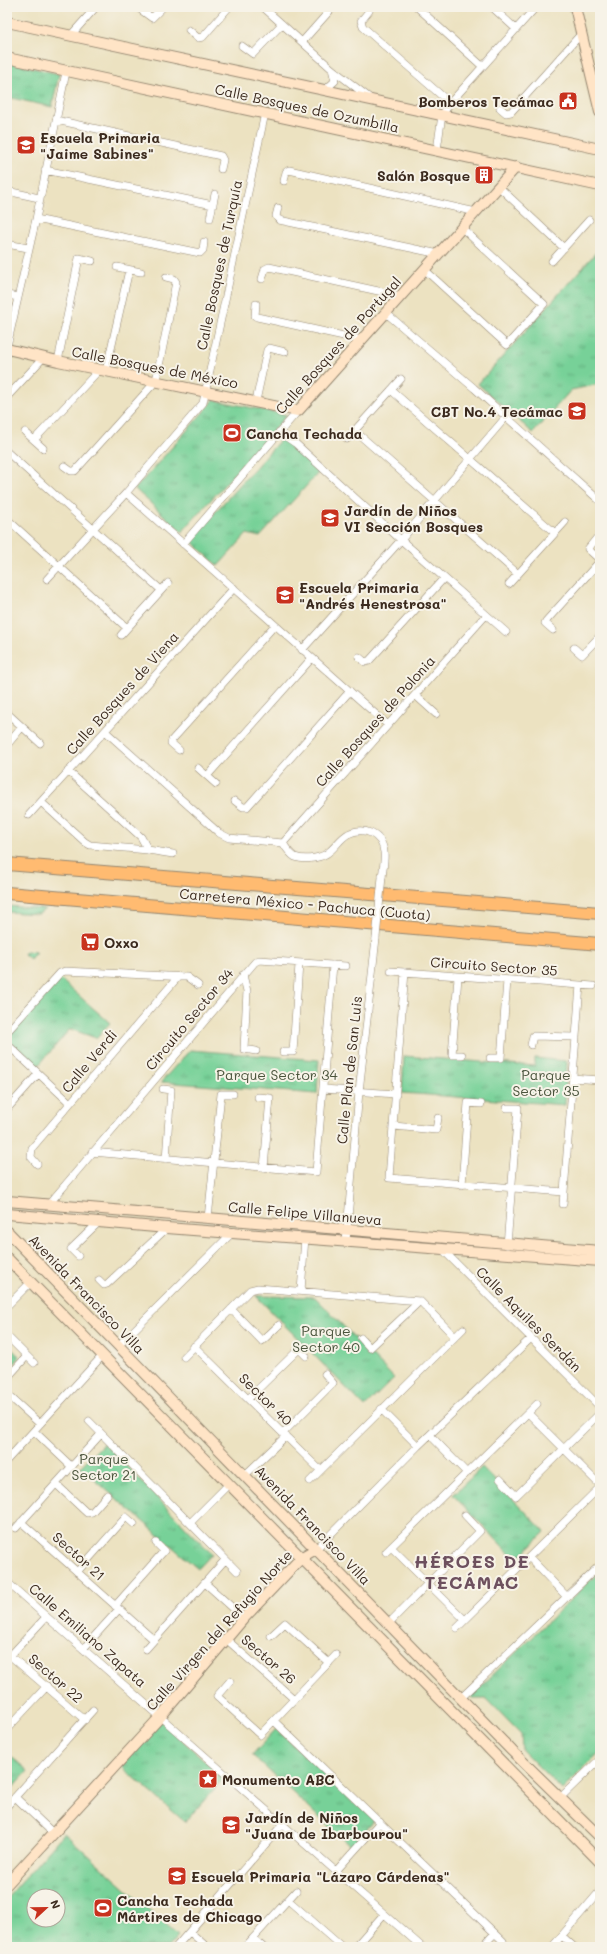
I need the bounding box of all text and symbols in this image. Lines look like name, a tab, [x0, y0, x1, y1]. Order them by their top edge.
street label: Calle Bosques de Ozumbilla	[213, 79, 401, 137]
public building icon: Bomberos Tecámac	[557, 90, 579, 112]
place label: Bomberos Tecámac	[418, 92, 554, 111]
place label: Escuela Primaria "Jaime Sabines"	[40, 128, 160, 163]
school or university icon: Escuela Primaria "Jaime Sabines"	[15, 134, 37, 156]
building icon: Salón Bosque	[473, 164, 495, 186]
place label: Salón Bosque	[377, 166, 470, 185]
street label: Calle Bosques de Turquía	[192, 178, 246, 352]
street label: Calle Bosques de Portugal	[271, 272, 405, 418]
street label: Calle Bosques de México	[70, 342, 240, 392]
school or university icon: CBT No.4 Tecámac	[566, 400, 588, 422]
place label: CBT No.4 Tecámac	[431, 402, 563, 421]
sports icon: Cancha Techada	[221, 422, 243, 444]
place label: Cancha Techada	[246, 424, 363, 443]
place label: Jardín de Niños VI Sección Bosques	[344, 501, 483, 536]
school or university icon: Jardín de Niños VI Sección Bosques	[319, 507, 341, 529]
place label: Escuela Primaria "Andrés Henestrosa"	[299, 578, 447, 613]
school or university icon: Escuela Primaria "Andrés Henestrosa"	[274, 584, 296, 606]
street label: Calle Bosques de Viena	[61, 627, 183, 759]
street label: Calle Bosques de Polonia	[311, 651, 439, 791]
street label: Carretera México - Pachuca (Cuota)	[179, 884, 432, 924]
supermarket icon: Oxxo	[79, 931, 101, 953]
place label: Oxxo	[104, 933, 139, 952]
street label: Circuito Sector 35	[430, 952, 558, 980]
street label: Circuito Sector 34	[141, 963, 238, 1074]
street label: Calle Plan de San Luis	[332, 995, 366, 1145]
street label: Calle Verdi	[57, 1025, 121, 1097]
park label: Parque Sector 34	[216, 1065, 338, 1084]
park label: Parque Sector 35	[512, 1065, 580, 1100]
street label: Calle Felipe Villanueva	[227, 1197, 383, 1229]
street label: Avenida Francisco Villa	[25, 1230, 149, 1358]
street label: Calle Aquiles Serdán	[472, 1262, 586, 1376]
park label: Parque Sector 40	[292, 1321, 360, 1356]
street label: Sector 40	[235, 1369, 297, 1430]
park label: Parque Sector 21	[72, 1449, 136, 1484]
street label: Avenida Francisco Villa	[251, 1461, 375, 1589]
street label: Sector 21	[49, 1527, 109, 1585]
street label: Calle Virgen del Refugio Norte	[142, 1546, 296, 1714]
district label: HÉROES DE TECÁMAC	[414, 1549, 530, 1594]
street label: Calle Emiliano Zapata	[25, 1579, 151, 1691]
street label: Sector 26	[237, 1630, 301, 1688]
street label: Sector 22	[25, 1649, 87, 1707]
place icon: Monumento ABC	[197, 1768, 219, 1790]
place label: Monumento ABC	[222, 1770, 335, 1789]
place label: Jardín de Niños "Juana de Ibarbourou"	[245, 1808, 408, 1843]
school or university icon: Jardín de Niños "Juana de Ibarbourou"	[220, 1814, 242, 1836]
school or university icon: Escuela Primaria "Lázaro Cárdenas"	[166, 1865, 188, 1887]
place label: Escuela Primaria "Lázaro Cárdenas"	[191, 1867, 450, 1886]
north arrow	[26, 1888, 66, 1928]
place label: Cancha Techada Mártires de Chicago	[117, 1891, 263, 1926]
text: N	[47, 1897, 64, 1911]
sports icon: Cancha Techada Mártires de Chicago	[92, 1897, 114, 1919]

